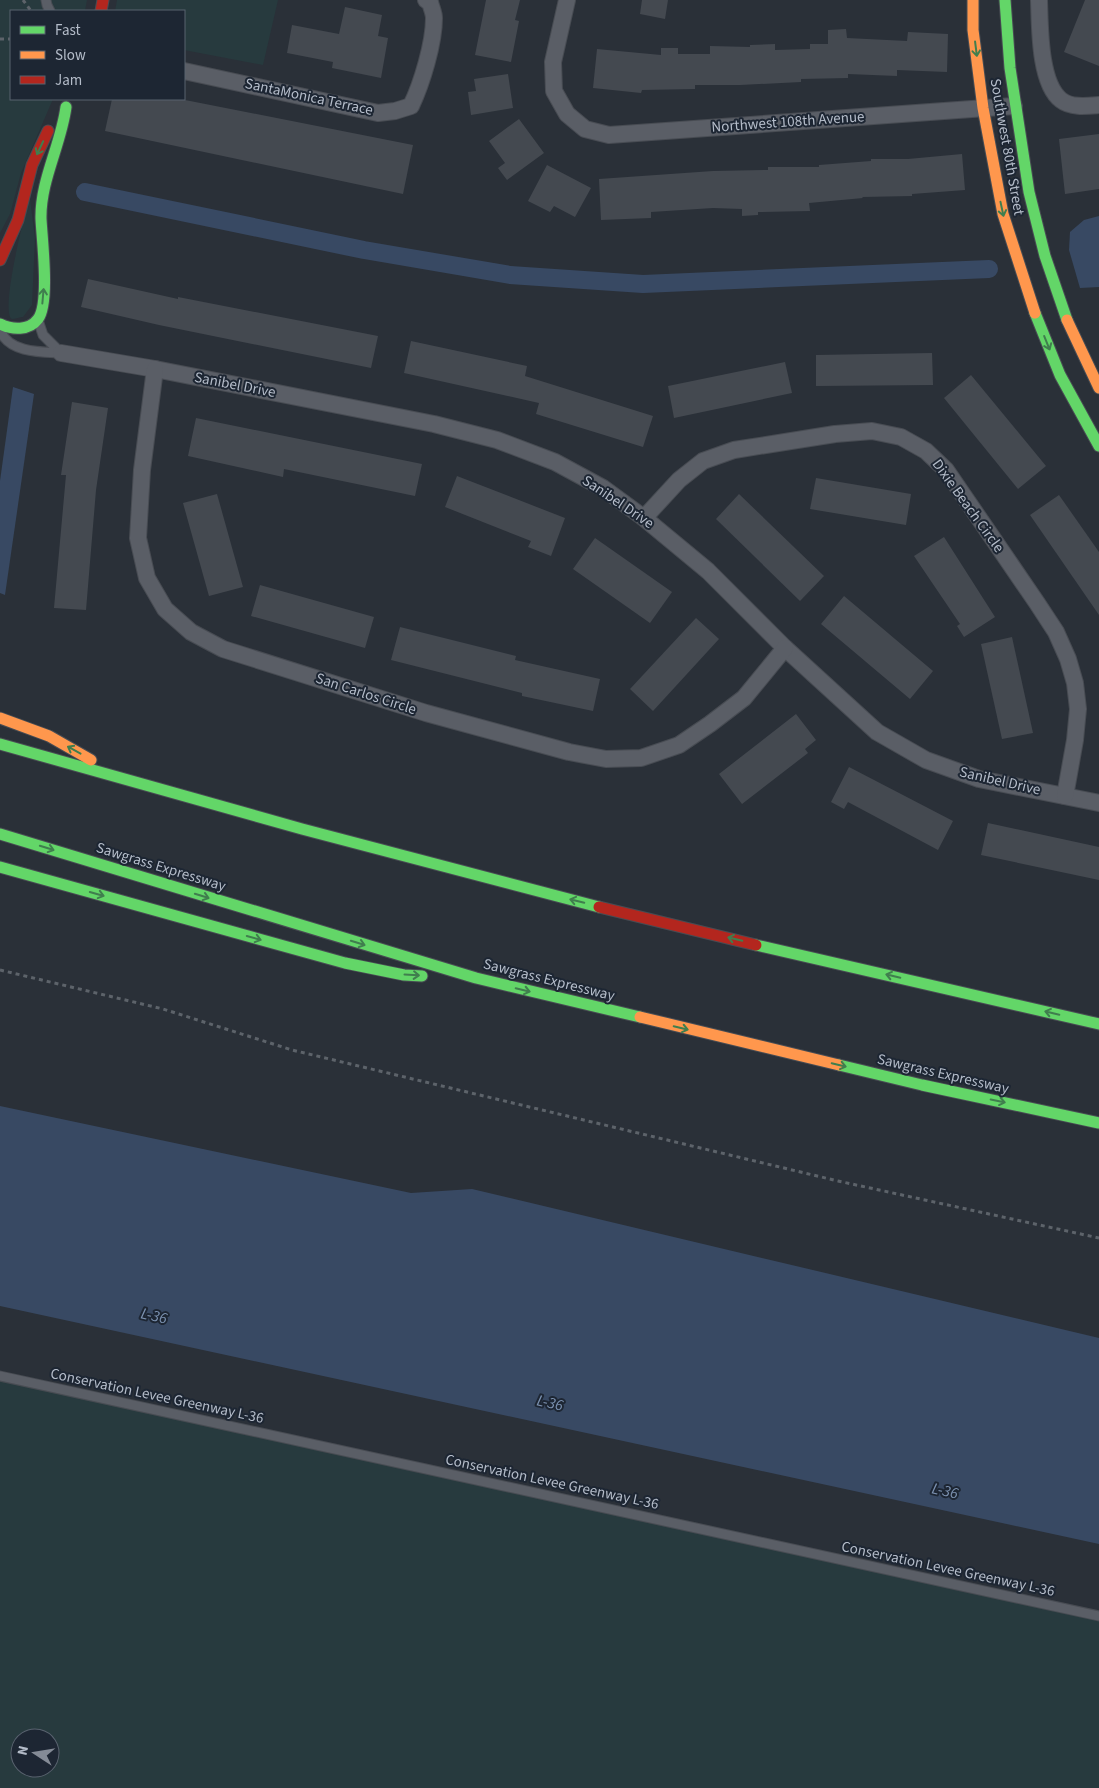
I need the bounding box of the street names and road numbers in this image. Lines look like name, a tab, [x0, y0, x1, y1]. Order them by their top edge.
street label: SantaMonica Terrace	[243, 73, 375, 121]
street label: Southwest 80th Street	[985, 77, 1029, 217]
street label: Northwest 108th Avenue	[711, 106, 865, 138]
street label: Sanibel Drive	[192, 367, 278, 403]
street label: Dixie Beach Circle	[927, 455, 1009, 557]
street label: Sanibel Drive	[578, 470, 658, 534]
street label: San Carlos Circle	[313, 668, 419, 720]
street label: Sanibel Drive	[957, 761, 1043, 801]
street label: Sawgrass Expressway	[94, 837, 228, 897]
street label: Sawgrass Expressway	[481, 954, 617, 1006]
street label: Sawgrass Expressway	[875, 1049, 1011, 1099]
street label: Conservation Levee Greenway L-36	[48, 1363, 266, 1429]
street label: Conservation Levee Greenway L-36	[443, 1449, 661, 1515]
street label: Conservation Levee Greenway L-36	[839, 1536, 1057, 1602]

